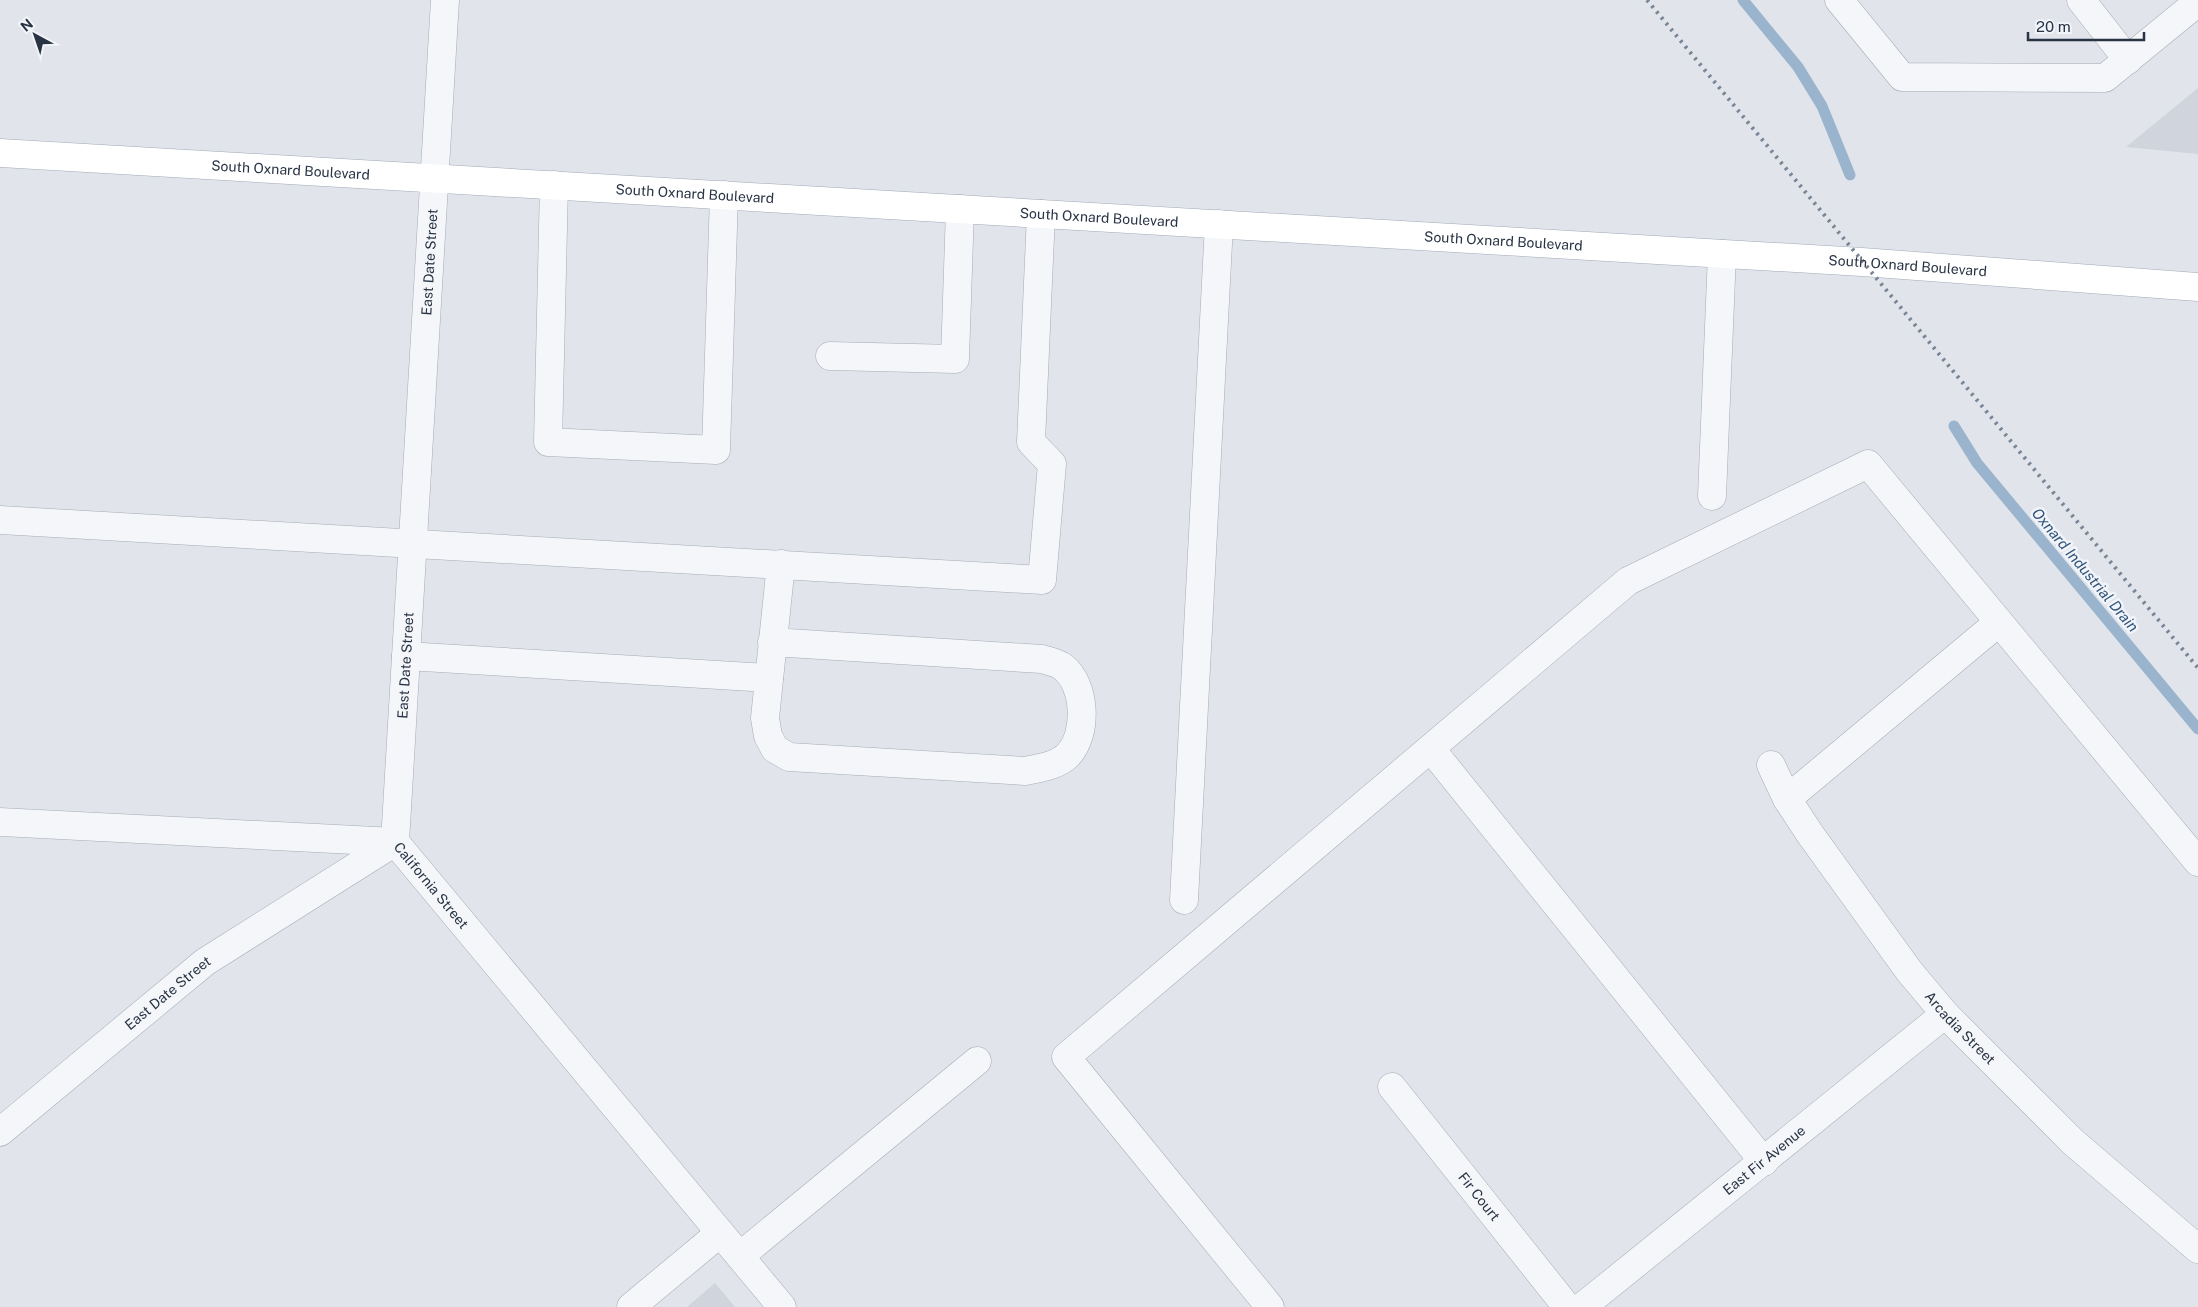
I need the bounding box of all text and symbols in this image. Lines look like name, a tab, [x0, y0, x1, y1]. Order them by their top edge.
north arrow	[10, 10, 60, 60]
scale bar	[2028, 10, 2144, 42]
text: N	[17, 15, 36, 35]
text: 20 m	[2036, 18, 2071, 35]
street label: South Oxnard Boulevard	[211, 157, 370, 183]
street label: South Oxnard Boulevard	[615, 181, 775, 206]
street label: South Oxnard Boulevard	[1019, 205, 1179, 230]
street label: East Date Street	[418, 208, 441, 316]
street label: South Oxnard Boulevard	[1424, 228, 1583, 254]
street label: South Oxnard Boulevard	[1828, 252, 1988, 279]
water label: Oxnard Industrial Drain	[2029, 504, 2142, 635]
street label: East Date Street	[394, 612, 417, 719]
street label: California Street	[391, 839, 472, 932]
street label: East Date Street	[122, 953, 214, 1033]
street label: Arcadia Street	[1922, 988, 1999, 1068]
street label: East Fir Avenue	[1720, 1122, 1808, 1198]
street label: Fir Court	[1455, 1169, 1503, 1224]

